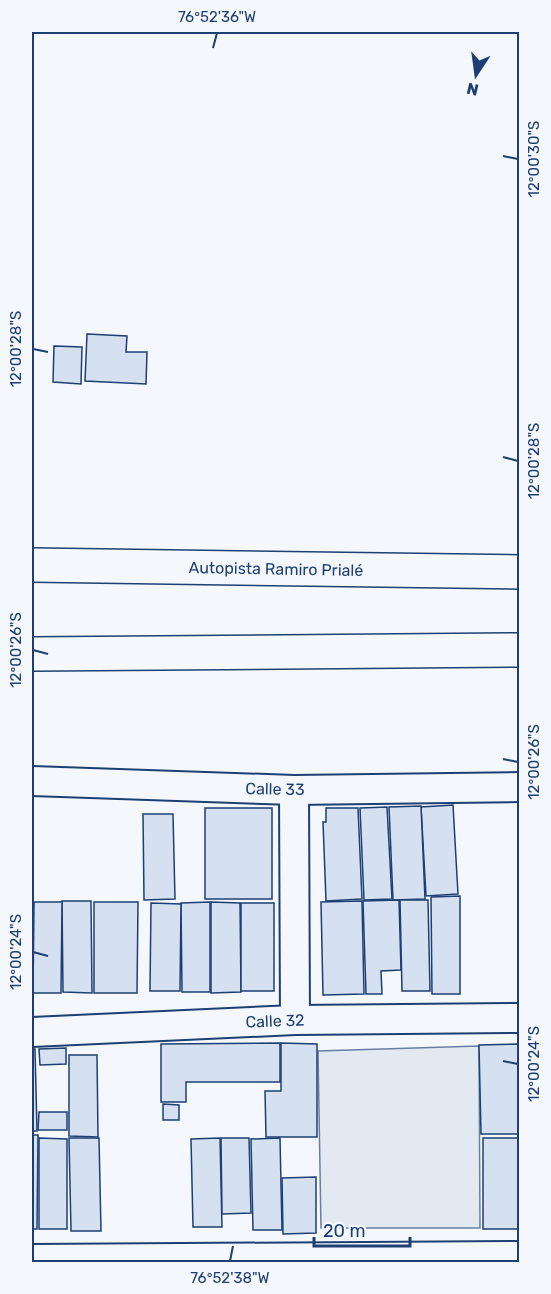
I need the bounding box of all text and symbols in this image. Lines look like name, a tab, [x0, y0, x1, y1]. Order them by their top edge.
text: 76°52'36"W	[178, 8, 256, 26]
north arrow	[446, 45, 506, 105]
text: N	[465, 79, 480, 100]
text: 12°00'30"S	[525, 121, 543, 197]
text: 12°00'28"S	[7, 311, 25, 387]
text: 12°00'28"S	[525, 423, 543, 499]
street label: Autopista Ramiro Prialé	[189, 558, 363, 580]
text: 12°00'26"S	[7, 612, 25, 688]
text: 12°00'26"S	[525, 724, 543, 800]
street label: Calle 33	[245, 779, 305, 799]
text: 12°00'24"S	[7, 914, 25, 990]
street label: Calle 32	[245, 1010, 305, 1032]
text: 12°00'24"S	[525, 1026, 543, 1102]
scale bar	[314, 1210, 410, 1248]
text: 20 m	[323, 1220, 365, 1242]
text: 76°52'38"W	[190, 1269, 270, 1287]

